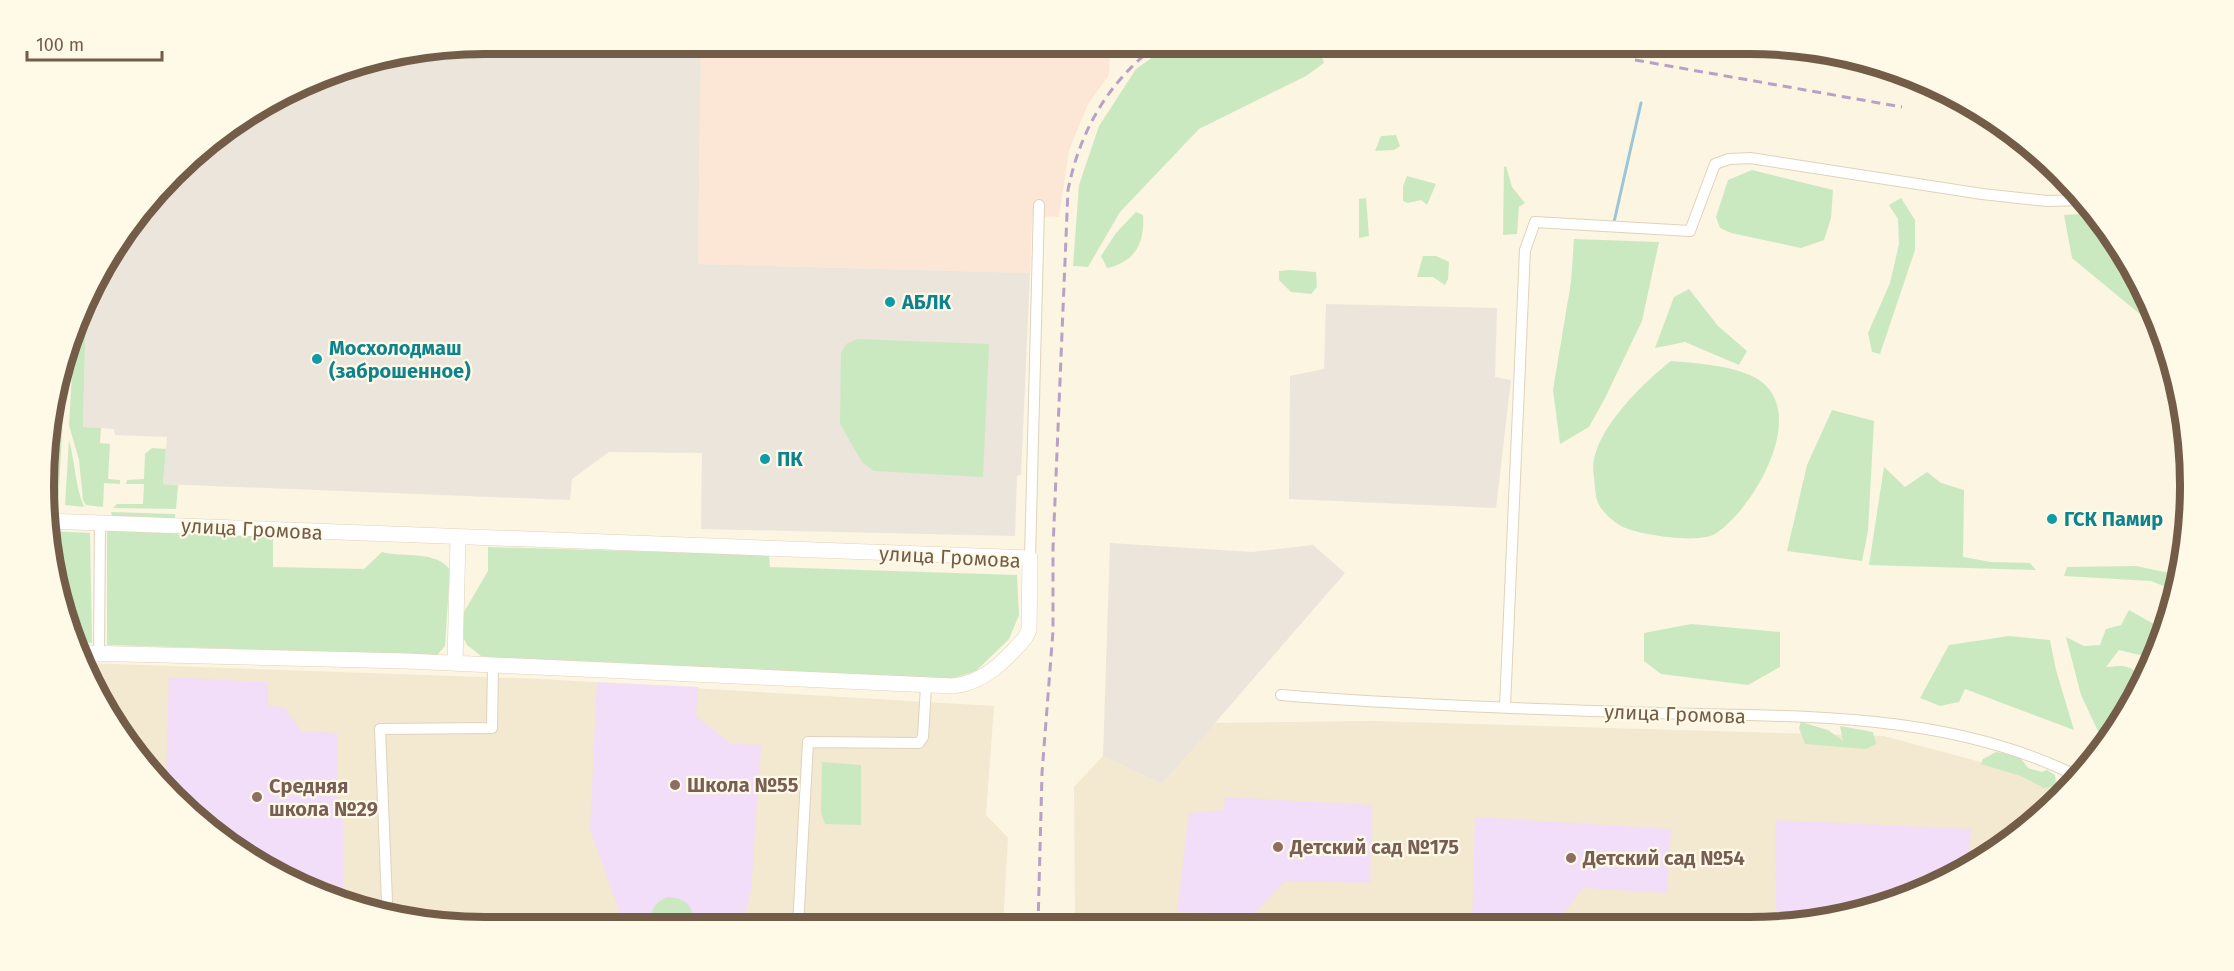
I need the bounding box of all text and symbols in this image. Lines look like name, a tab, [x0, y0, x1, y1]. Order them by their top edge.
scale bar	[27, 24, 162, 62]
text: 100 m	[36, 34, 84, 56]
place label: АБЛК	[901, 290, 952, 314]
marker: АБЛК	[883, 295, 897, 309]
place label: Мосхолодмаш (заброшенное)	[329, 336, 471, 383]
marker: Мосхолодмаш (заброшенное)	[310, 352, 324, 366]
place label: ПК	[777, 447, 803, 471]
marker: ПК	[758, 452, 772, 466]
place label: ГСК Памир	[2064, 507, 2163, 531]
marker: ГСК Памир	[2045, 512, 2059, 526]
street label: улица Громова	[181, 513, 323, 545]
street label: улица Громова	[879, 541, 1021, 573]
street label: улица Громова	[1604, 700, 1746, 728]
place label: Школа №55	[687, 773, 799, 797]
place label: Средняя школа №29	[269, 774, 378, 821]
marker: Школа №55	[668, 778, 682, 792]
marker: Средняя школа №29	[250, 790, 264, 804]
place label: Детский сад №175	[1289, 835, 1459, 859]
marker: Детский сад №175	[1271, 840, 1285, 854]
place label: Детский сад №54	[1582, 846, 1745, 870]
marker: Детский сад №54	[1564, 851, 1578, 865]

